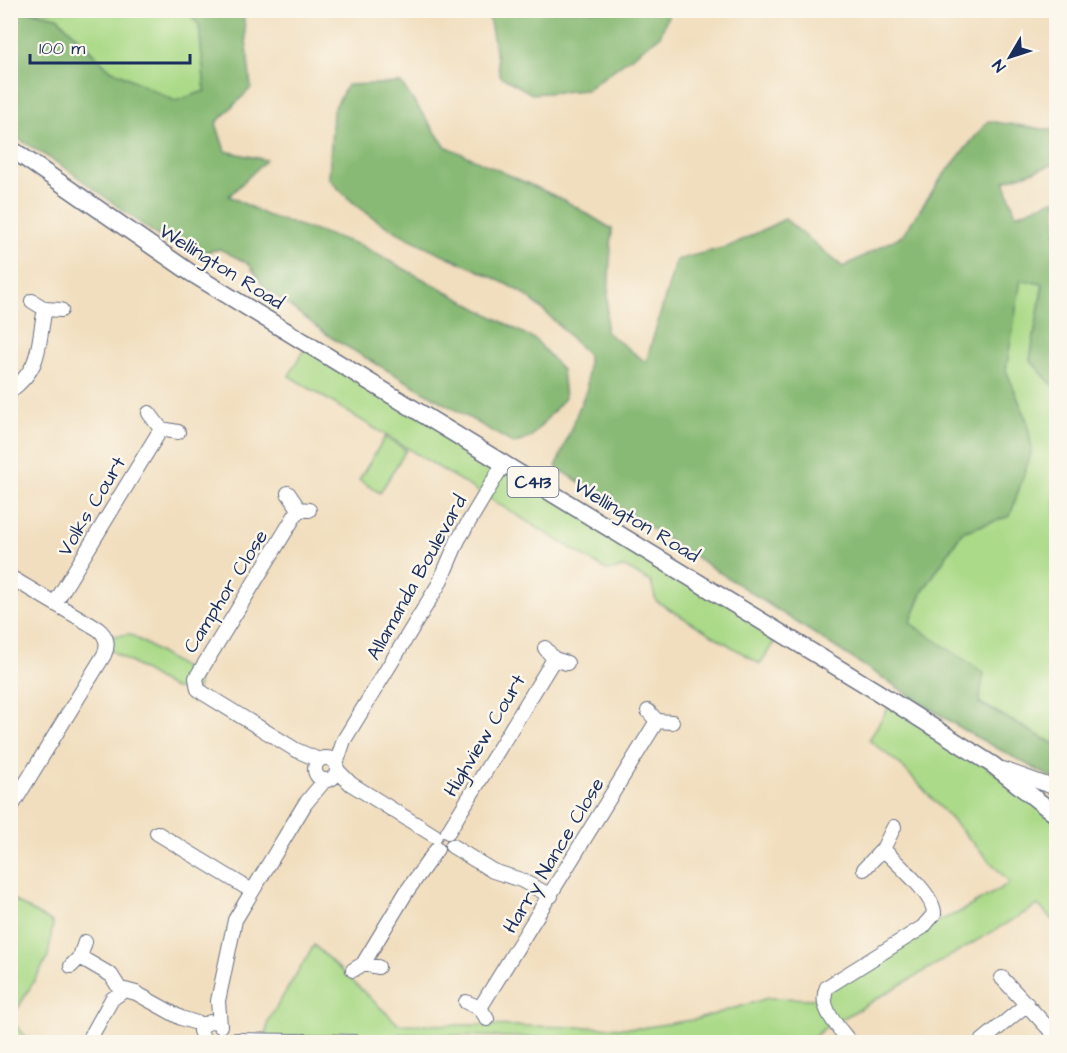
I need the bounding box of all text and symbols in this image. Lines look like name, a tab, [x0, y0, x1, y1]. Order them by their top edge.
scale bar	[30, 27, 190, 65]
north arrow	[980, 27, 1040, 87]
text: 100 m	[39, 36, 85, 61]
text: N	[987, 55, 1011, 77]
street label: Wellington Road	[153, 217, 289, 317]
street label: Volks Court	[51, 451, 133, 562]
road number: C413	[508, 467, 558, 497]
street label: Wellington Road	[568, 472, 705, 570]
street label: Allamanda Boulevard	[360, 490, 474, 665]
street label: Camphor Close	[177, 524, 275, 659]
street label: Highview Court	[437, 669, 533, 803]
street label: Harry Nance Close	[496, 772, 612, 939]

